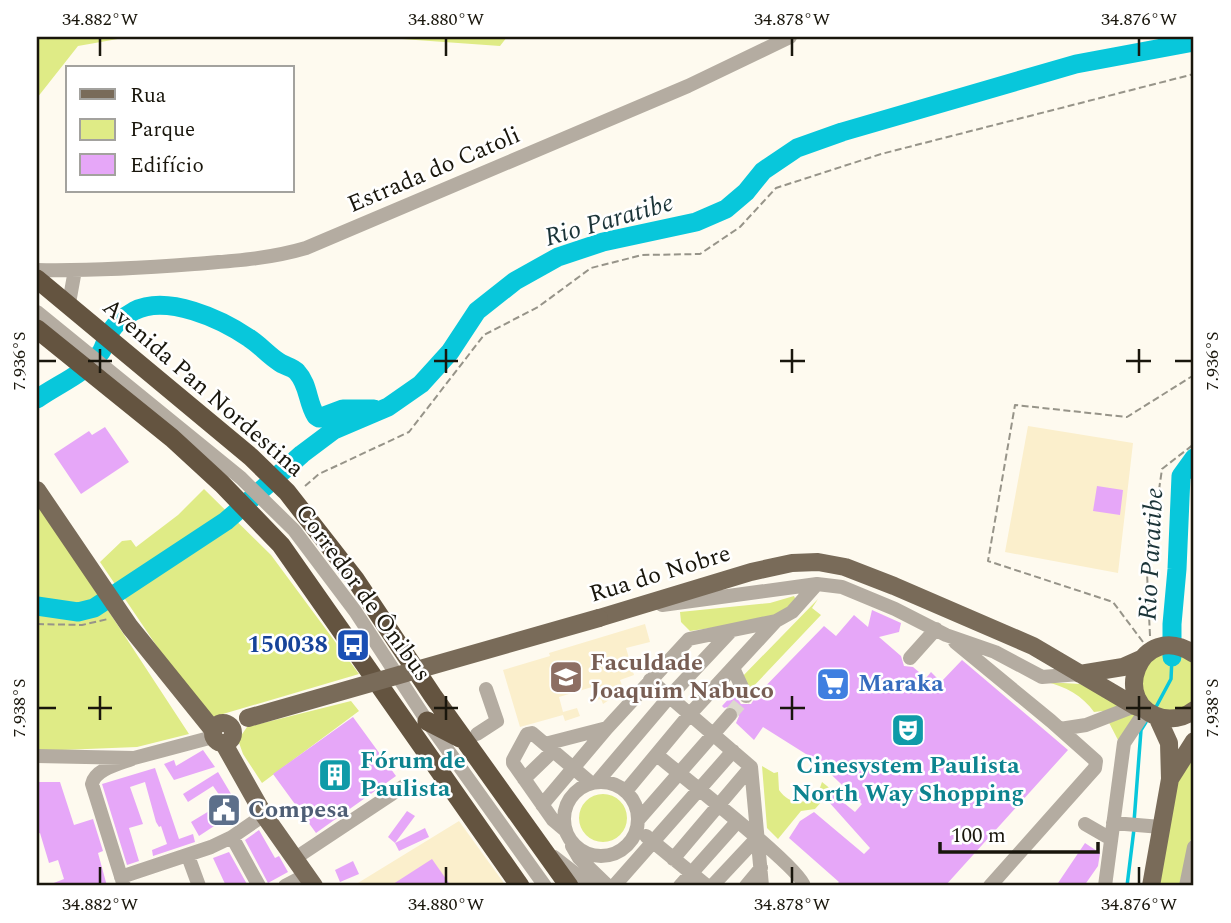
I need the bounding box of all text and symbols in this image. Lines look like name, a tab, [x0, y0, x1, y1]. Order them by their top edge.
text: 34.882°W	[62, 6, 138, 33]
text: 34.880°W	[408, 6, 484, 33]
text: 34.878°W	[754, 6, 830, 33]
text: 34.876°W	[1101, 6, 1177, 33]
legend	[66, 66, 294, 192]
text: Rua	[130, 80, 167, 112]
text: Parque	[130, 114, 195, 146]
street label: Estrada do Catoli	[342, 117, 526, 223]
text: Edifício	[130, 150, 204, 182]
water label: Rio Paratibe	[540, 182, 678, 258]
street label: Avenida Pan Nordestina	[94, 290, 312, 486]
text: 7.936°S	[6, 331, 33, 391]
text: 7.936°S	[1199, 331, 1226, 391]
water label: Rio Paratibe	[1128, 487, 1174, 621]
street label: Corredor de Ônibus	[286, 497, 440, 689]
street label: Rua do Nobre	[585, 535, 735, 613]
bus stop icon: 150038	[334, 626, 372, 664]
place label: 150038	[247, 627, 328, 663]
place label: Faculdade Joaquim Nabuco	[590, 645, 774, 709]
school or university icon: Faculdade Joaquim Nabuco	[547, 658, 585, 696]
supermarket icon: Maraka	[814, 665, 852, 703]
place label: Maraka	[858, 666, 944, 702]
text: 7.938°S	[6, 678, 33, 738]
text: 7.938°S	[1199, 678, 1226, 738]
theatre icon: Cinesystem Paulista North Way Shopping	[889, 711, 927, 749]
place label: Fórum de Paulista	[360, 743, 466, 807]
place label: Cinesystem Paulista North Way Shopping	[792, 748, 1024, 812]
building icon: Fórum de Paulista	[316, 756, 354, 794]
public building icon: Compesa	[205, 791, 243, 829]
place label: Compesa	[248, 792, 350, 828]
scale bar	[940, 811, 1098, 855]
text: 100 m	[951, 820, 1006, 852]
text: 34.882°W	[62, 891, 138, 918]
text: 34.880°W	[408, 891, 484, 918]
text: 34.878°W	[754, 891, 830, 918]
text: 34.876°W	[1101, 891, 1177, 918]

